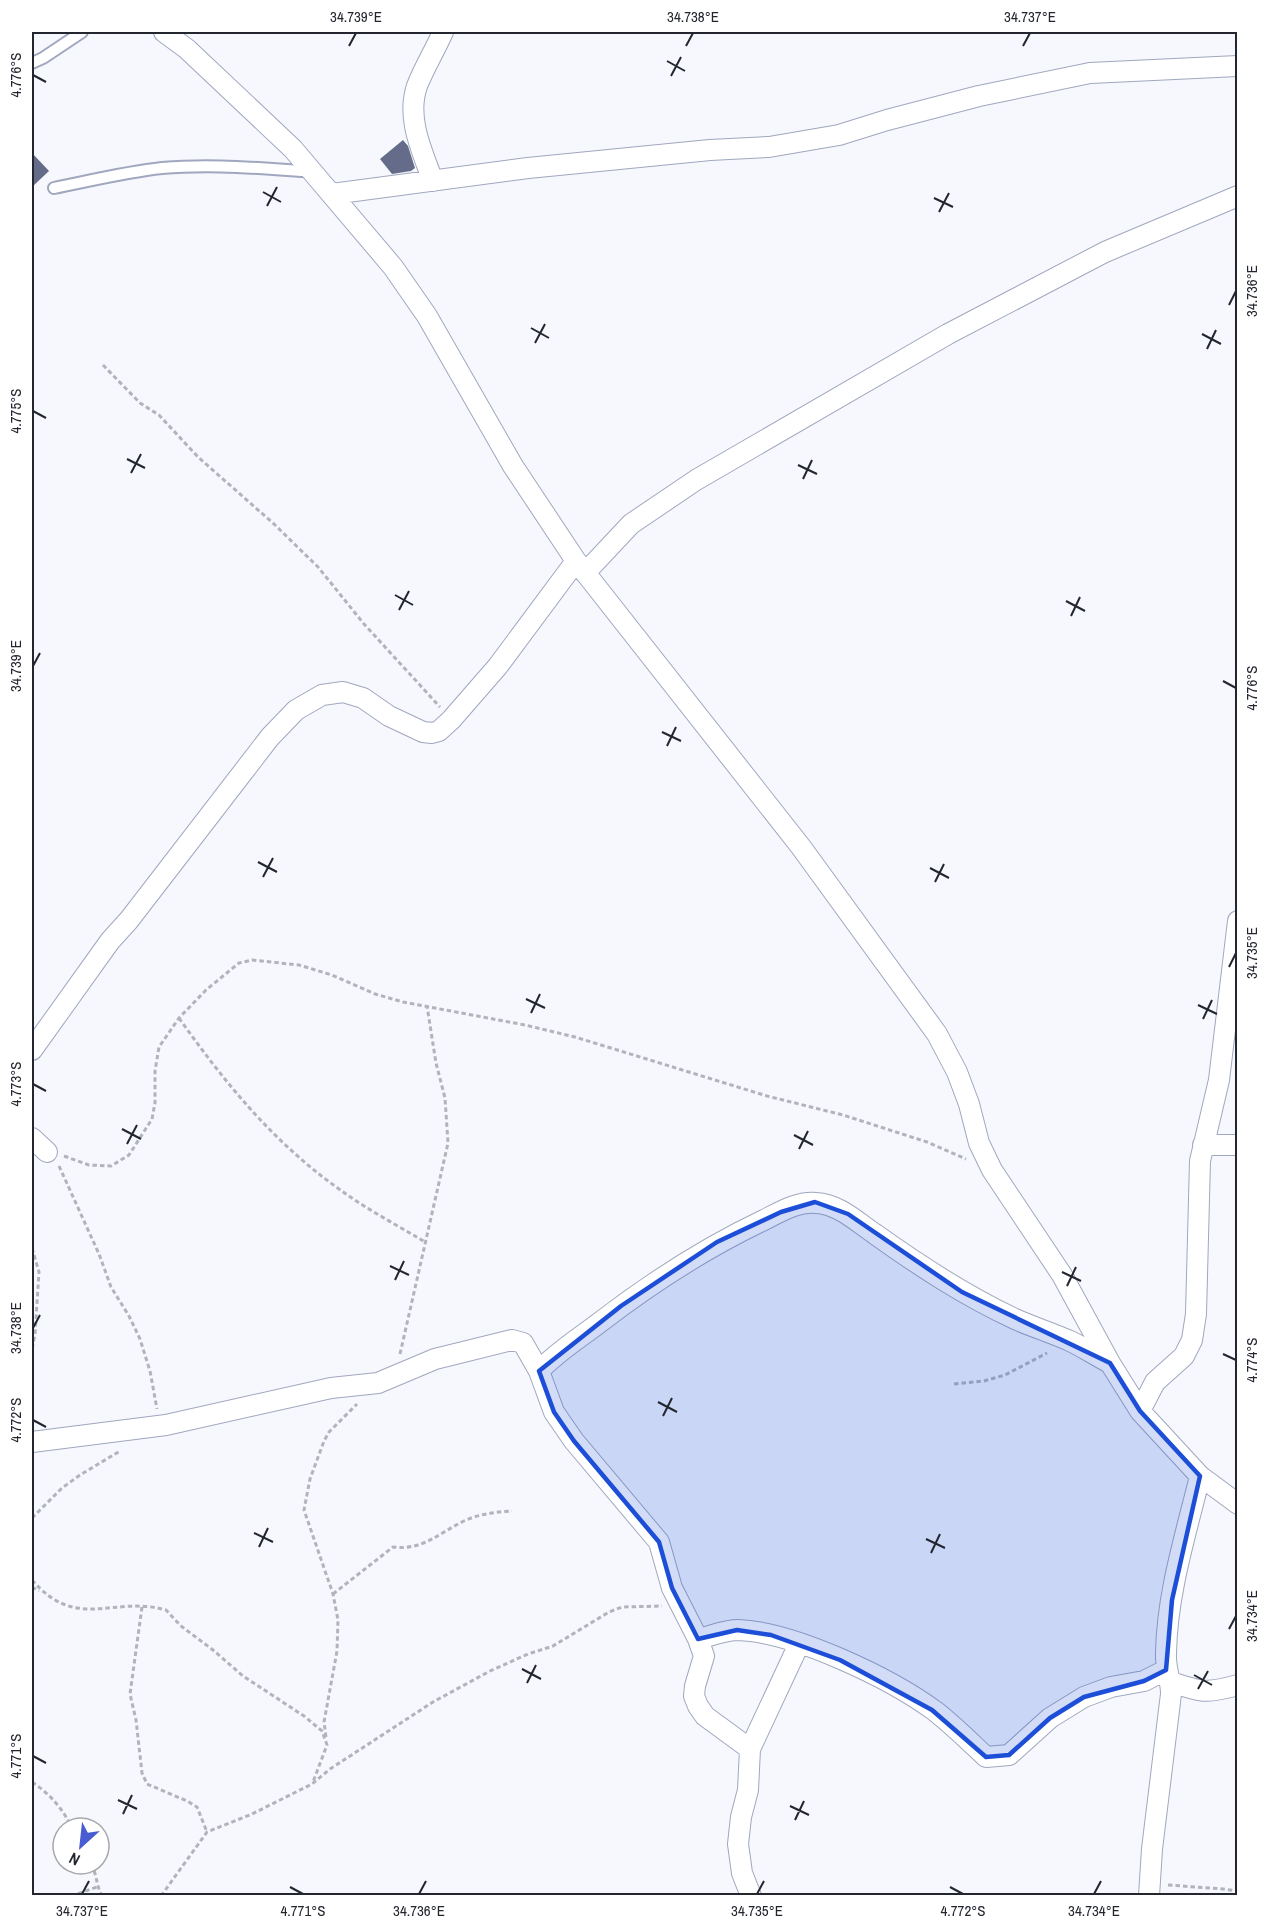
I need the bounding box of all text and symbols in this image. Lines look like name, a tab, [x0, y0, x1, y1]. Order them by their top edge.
text: 34.739°E	[330, 6, 382, 27]
text: 34.738°E	[667, 6, 719, 27]
text: 34.737°E	[1004, 6, 1056, 27]
text: 4.776°S	[5, 53, 26, 98]
text: 34.736°E	[1241, 265, 1262, 317]
text: 4.775°S	[5, 389, 26, 434]
text: 34.739°E	[5, 640, 26, 692]
text: 4.776°S	[1241, 666, 1262, 711]
text: 34.735°E	[1241, 927, 1262, 979]
text: 4.773°S	[5, 1062, 26, 1107]
text: 34.738°E	[5, 1302, 26, 1354]
text: 4.774°S	[1241, 1338, 1262, 1383]
text: 4.772°S	[5, 1398, 26, 1443]
text: 34.734°E	[1241, 1590, 1262, 1642]
text: 4.771°S	[5, 1734, 26, 1779]
north arrow	[51, 1816, 111, 1876]
text: N	[65, 1847, 83, 1871]
text: 34.737°E	[56, 1900, 108, 1921]
text: 4.771°S	[281, 1900, 326, 1921]
text: 34.736°E	[393, 1900, 445, 1921]
text: 34.735°E	[731, 1900, 783, 1921]
text: 4.772°S	[941, 1900, 986, 1921]
text: 34.734°E	[1068, 1900, 1120, 1921]

